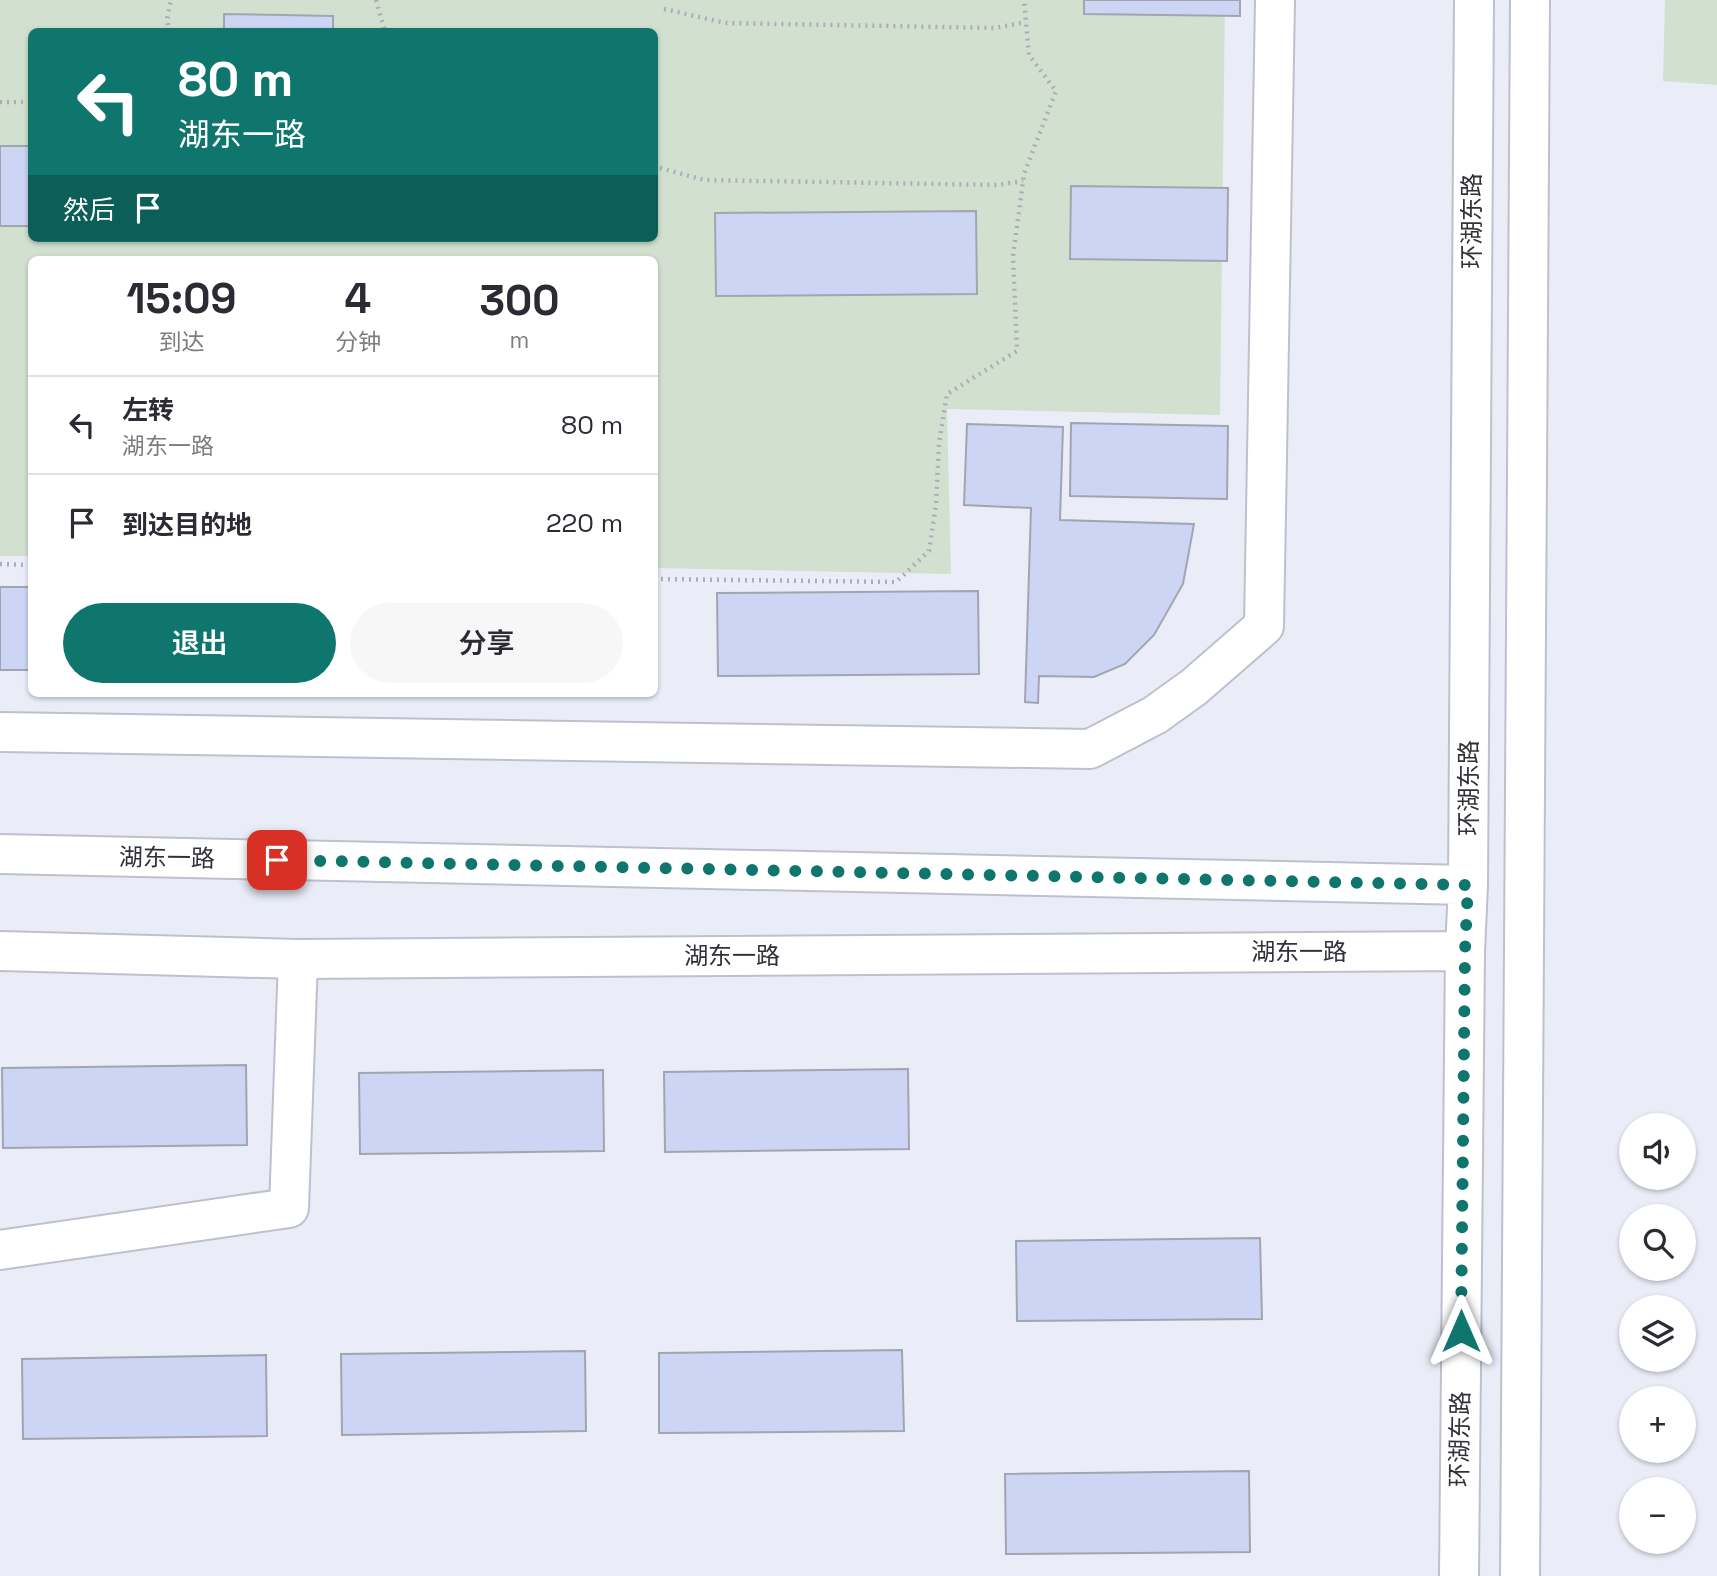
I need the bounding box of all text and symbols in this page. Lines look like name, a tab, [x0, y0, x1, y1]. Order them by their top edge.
text: 80 m	[178, 48, 293, 110]
icon: left	[63, 56, 154, 147]
text: 湖东一路	[178, 115, 306, 155]
street label: 环湖东路	[1456, 173, 1487, 269]
icon: arrive	[129, 189, 167, 227]
text: 然后	[63, 193, 115, 227]
text: 15:09	[127, 272, 236, 325]
text: 4	[345, 272, 371, 325]
text: 300	[479, 274, 559, 327]
text: m	[510, 325, 529, 355]
text: 到达	[158, 327, 204, 357]
text: 分钟	[335, 327, 381, 357]
text: 左转	[122, 393, 174, 427]
icon: left	[63, 406, 101, 444]
text: 80 m	[561, 408, 623, 442]
text: 湖东一路	[122, 431, 214, 461]
icon: arrive	[63, 504, 101, 542]
text: 220 m	[546, 506, 623, 540]
text: 到达目的地	[122, 508, 252, 542]
button: 退出	[63, 603, 336, 683]
button: 分享	[350, 603, 623, 683]
street label: 环湖东路	[1453, 740, 1484, 836]
pin	[247, 830, 307, 890]
street label: 湖东一路	[119, 841, 215, 874]
icon: arrive	[258, 841, 296, 879]
street label: 湖东一路	[1251, 936, 1347, 967]
street label: 湖东一路	[684, 940, 780, 971]
map controls	[1619, 1113, 1696, 1554]
button: sound	[1619, 1113, 1696, 1190]
button: search	[1619, 1204, 1696, 1281]
position arrow	[1424, 1294, 1498, 1368]
button: layers	[1619, 1295, 1696, 1372]
button: +	[1619, 1386, 1696, 1463]
street label: 环湖东路	[1443, 1391, 1476, 1487]
button: −	[1619, 1477, 1696, 1554]

